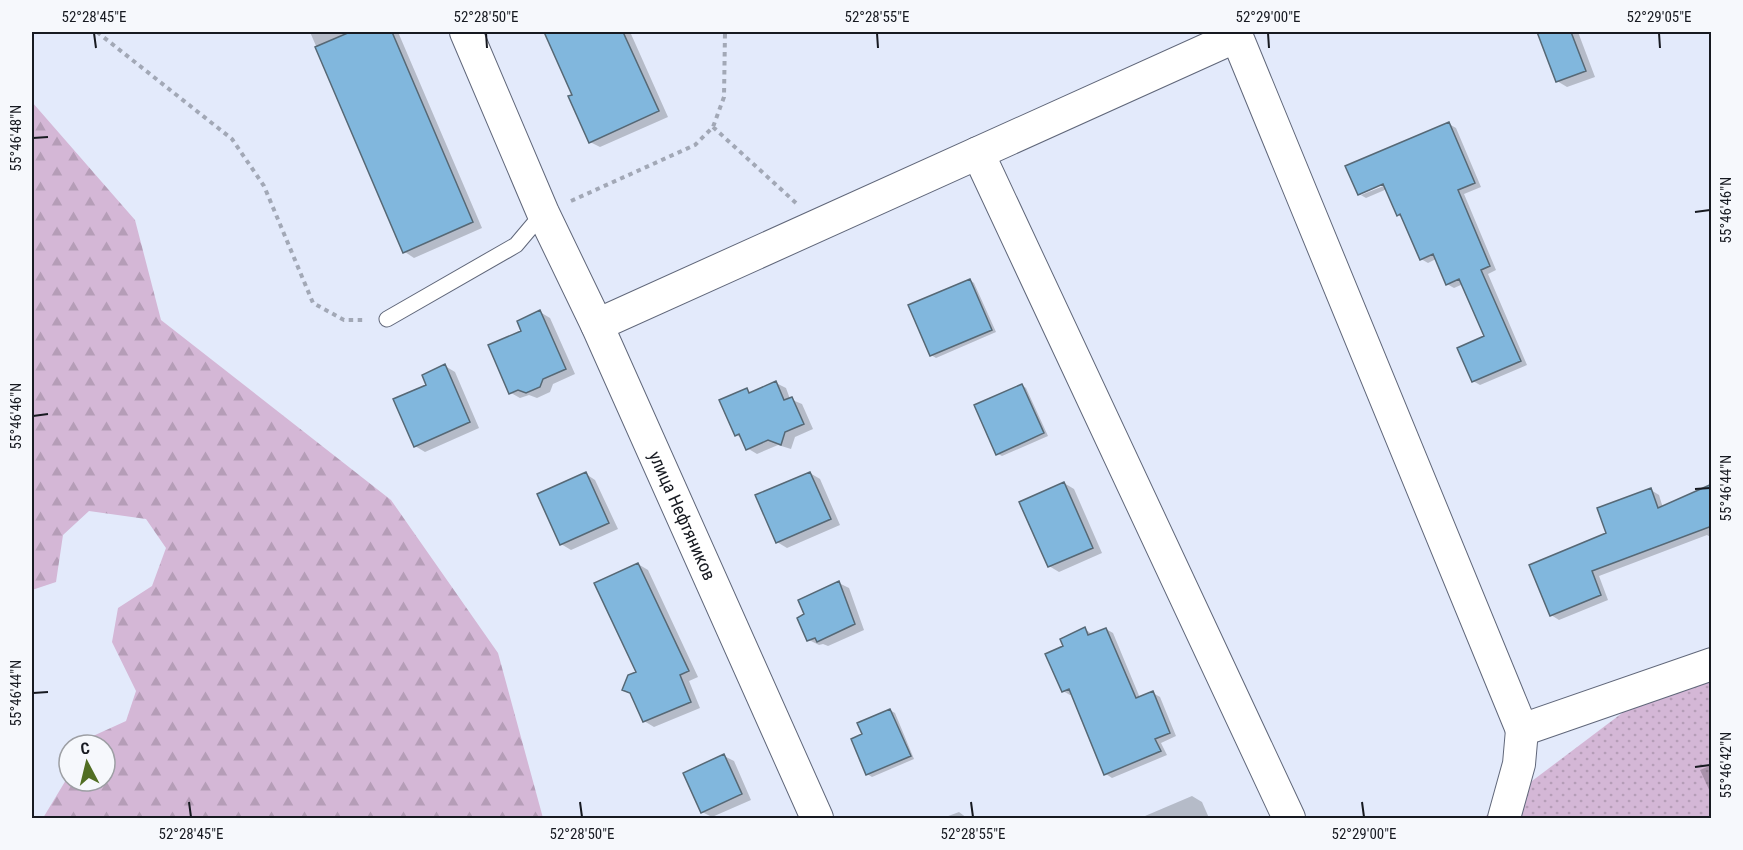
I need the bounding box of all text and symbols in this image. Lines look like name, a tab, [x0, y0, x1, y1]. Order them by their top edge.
text: 52°28'45"E	[62, 8, 126, 26]
text: 52°28'50"E	[454, 8, 518, 26]
text: 52°28'55"E	[845, 8, 909, 26]
text: 52°29'00"E	[1236, 8, 1300, 26]
text: 52°29'05"E	[1627, 8, 1691, 26]
text: 55°46'48"N	[7, 105, 25, 171]
text: 55°46'46"N	[1717, 177, 1735, 243]
text: 55°46'46"N	[7, 383, 25, 449]
street label: улица Нефтяников	[645, 448, 721, 583]
text: 55°46'44"N	[1717, 455, 1735, 521]
text: 55°46'44"N	[7, 660, 25, 726]
text: 55°46'42"N	[1717, 732, 1735, 798]
north arrow	[57, 733, 117, 793]
text: С	[80, 739, 91, 759]
text: 52°28'45"E	[159, 825, 223, 843]
text: 52°28'50"E	[550, 825, 614, 843]
text: 52°28'55"E	[941, 825, 1005, 843]
text: 52°29'00"E	[1332, 825, 1396, 843]

